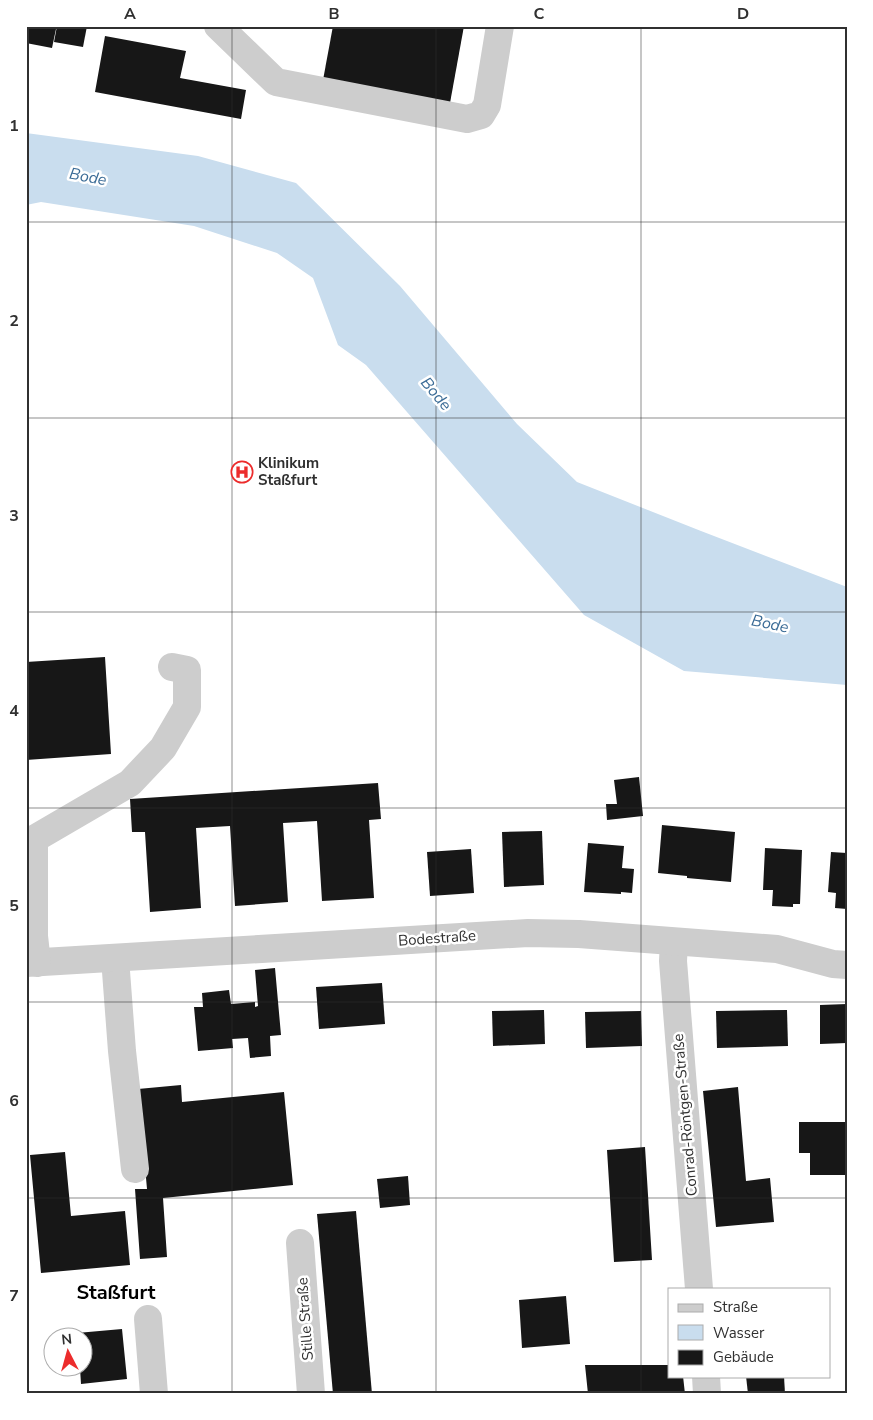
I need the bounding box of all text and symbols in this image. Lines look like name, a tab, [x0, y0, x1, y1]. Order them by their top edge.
text: A	[124, 3, 136, 25]
text: B	[328, 3, 340, 25]
text: C	[534, 3, 545, 25]
text: D	[737, 3, 749, 25]
text: 1	[9, 115, 19, 137]
water label: Bode	[67, 163, 109, 191]
text: 2	[9, 310, 19, 332]
water label: Bode	[416, 373, 457, 416]
place label: Klinikum Staßfurt	[258, 453, 319, 490]
hospital icon: Klinikum Staßfurt	[230, 460, 254, 484]
text: 3	[9, 505, 19, 527]
water label: Bode	[749, 609, 791, 639]
text: 4	[9, 700, 19, 722]
text: 5	[9, 895, 19, 917]
street label: Bodestraße	[397, 925, 477, 951]
street label: Conrad-Röntgen-Straße	[668, 1033, 702, 1197]
text: 6	[9, 1090, 19, 1112]
street label: Stille Straße	[292, 1277, 318, 1361]
district label: Staßfurt	[76, 1279, 156, 1306]
text: 7	[9, 1285, 19, 1307]
legend	[668, 1288, 830, 1378]
text: Straße	[713, 1297, 758, 1317]
text: Wasser	[713, 1323, 765, 1343]
north arrow	[42, 1328, 92, 1378]
text: N	[60, 1330, 73, 1350]
text: Gebäude	[713, 1347, 774, 1367]

